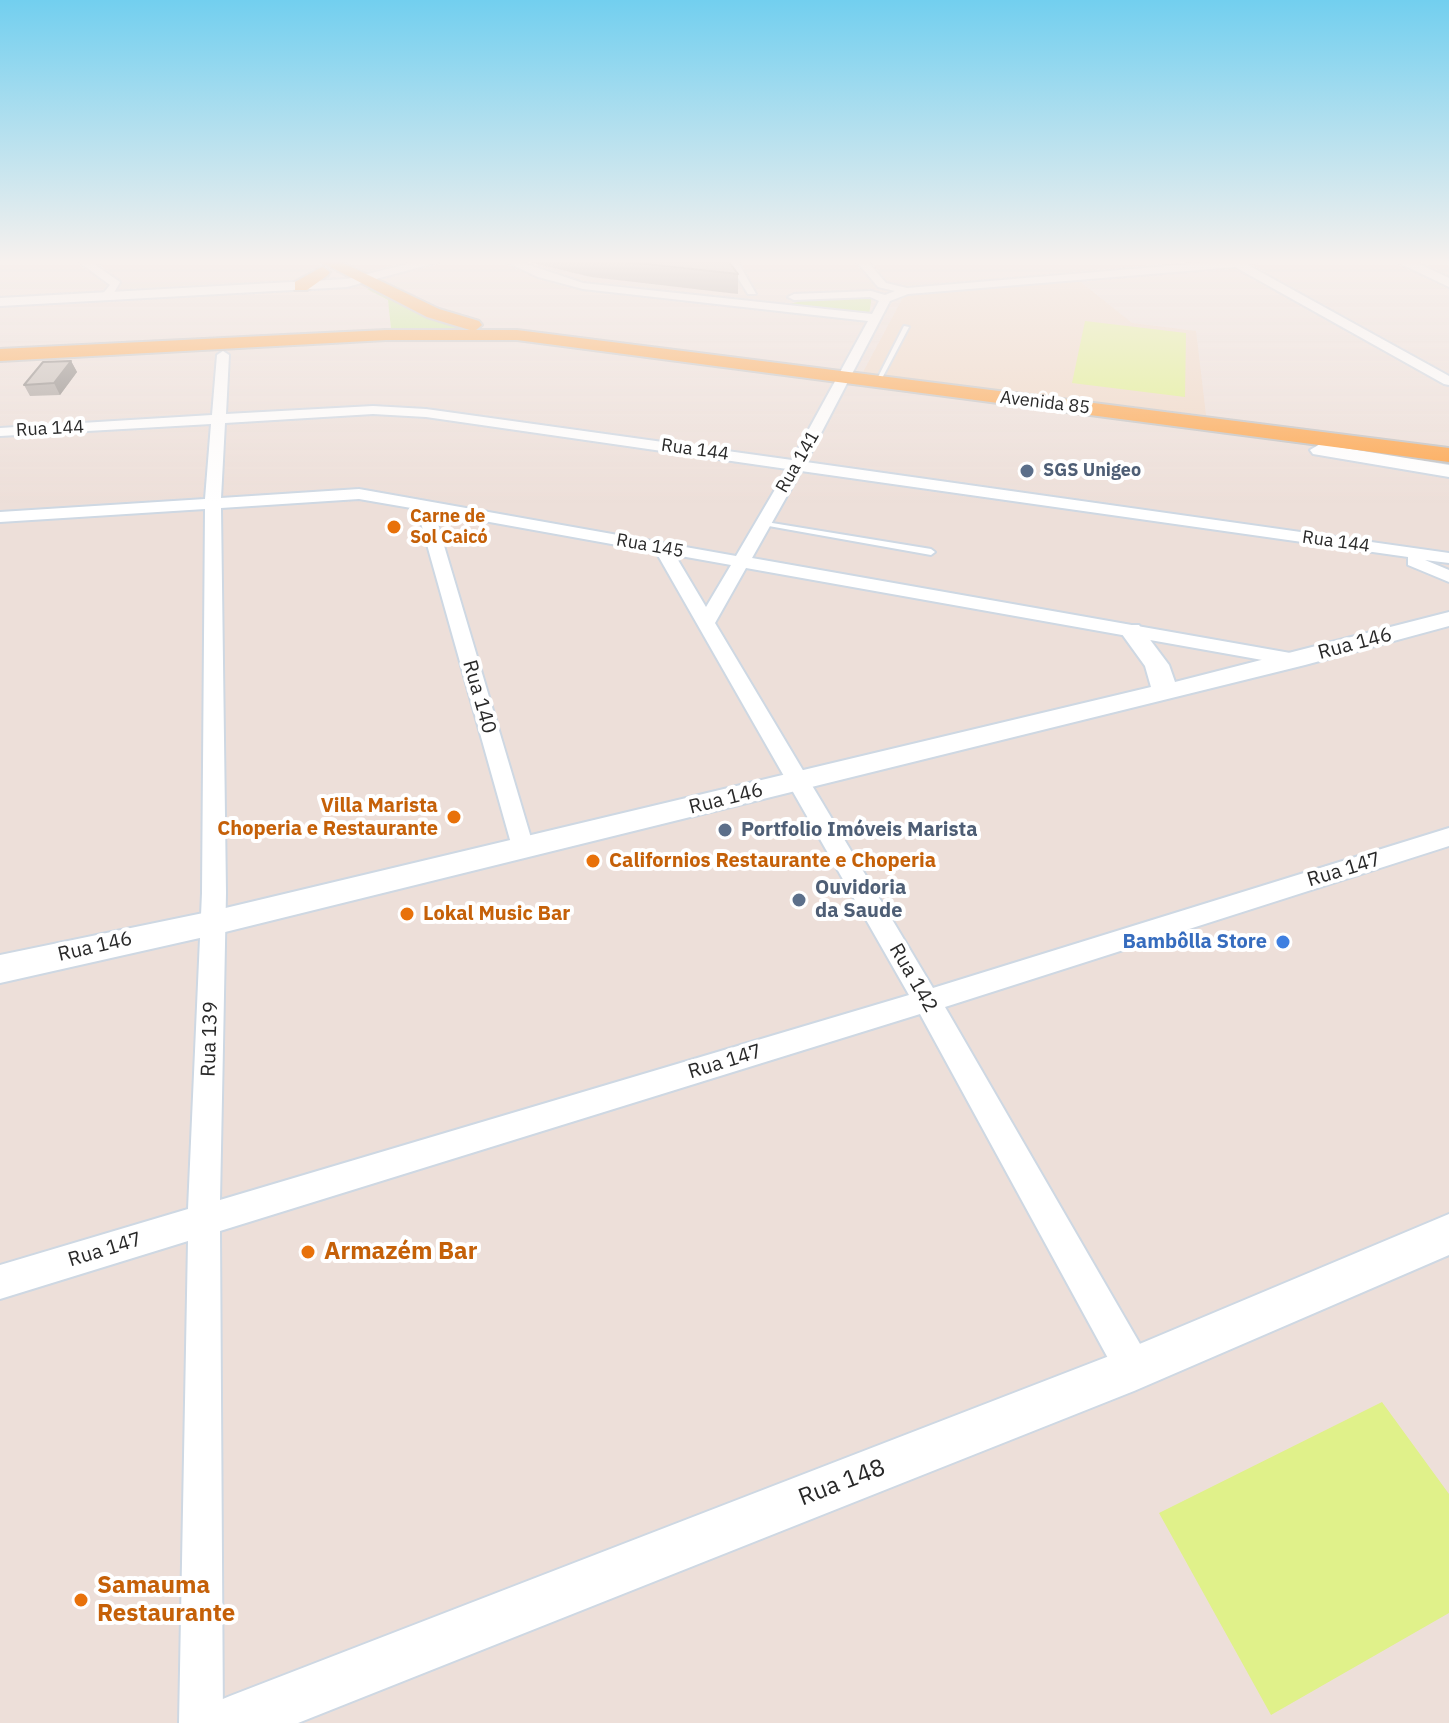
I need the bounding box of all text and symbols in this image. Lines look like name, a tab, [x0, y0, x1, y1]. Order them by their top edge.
street label: Avenida 85	[999, 387, 1091, 419]
street label: Rua 144	[15, 416, 85, 442]
street label: Rua 141	[772, 427, 824, 497]
street label: Rua 144	[660, 435, 730, 465]
place label: SGS Unigeo	[1043, 460, 1141, 482]
marker: SGS Unigeo	[1018, 462, 1036, 480]
place label: Carne de Sol Caicó	[410, 506, 488, 548]
marker: Carne de Sol Caicó	[385, 518, 403, 536]
street label: Rua 144	[1301, 527, 1371, 557]
street label: Rua 145	[615, 529, 685, 563]
street label: Rua 146	[1315, 623, 1395, 665]
street label: Rua 140	[457, 657, 501, 737]
street label: Rua 146	[686, 778, 766, 820]
place label: Villa Marista Choperia e Restaurante	[217, 794, 438, 841]
marker: Villa Marista Choperia e Restaurante	[445, 808, 463, 826]
place label: Portfolio Imóveis Marista	[741, 818, 978, 842]
marker: Portfolio Imóveis Marista	[716, 821, 734, 839]
street label: Rua 147	[1304, 847, 1384, 893]
place label: Californios Restaurante e Choperia	[609, 849, 936, 873]
marker: Californios Restaurante e Choperia	[584, 852, 602, 870]
place label: Ouvidoria da Saude	[815, 876, 906, 923]
marker: Ouvidoria da Saude	[790, 891, 808, 909]
place label: Lokal Music Bar	[423, 902, 570, 926]
marker: Lokal Music Bar	[398, 905, 416, 923]
street label: Rua 146	[55, 927, 135, 967]
place label: Bambôlla Store	[1122, 930, 1267, 954]
marker: Bambôlla Store	[1274, 933, 1292, 951]
street label: Rua 142	[884, 939, 942, 1017]
street label: Rua 139	[197, 1001, 223, 1077]
street label: Rua 147	[685, 1039, 765, 1085]
street label: Rua 147	[65, 1227, 145, 1273]
place label: Armazém Bar	[324, 1238, 477, 1266]
marker: Armazém Bar	[299, 1243, 317, 1261]
street label: Rua 148	[795, 1453, 889, 1513]
place label: Samauma Restaurante	[97, 1572, 235, 1628]
marker: Samauma Restaurante	[72, 1591, 90, 1609]

